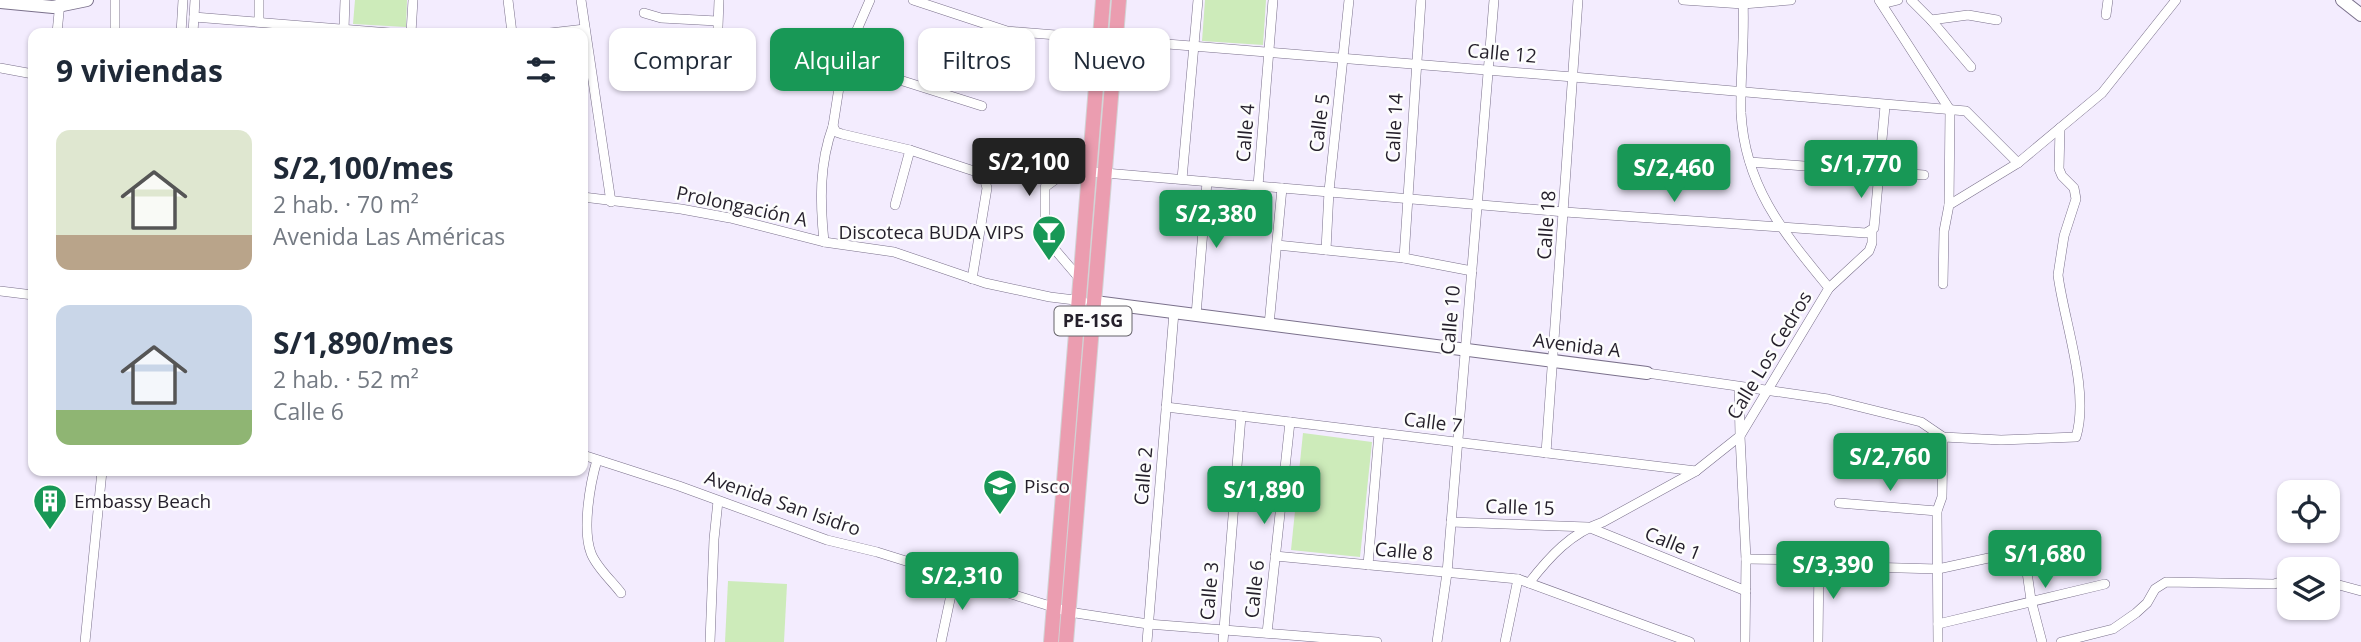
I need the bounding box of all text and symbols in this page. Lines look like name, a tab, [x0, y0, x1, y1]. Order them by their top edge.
chip: Comprar	[609, 28, 756, 91]
chip: Alquilar	[770, 28, 904, 91]
chip: Filtros	[918, 28, 1035, 91]
chip: Nuevo	[1049, 28, 1170, 91]
street label: Calle 12	[1466, 37, 1538, 69]
text: 9 viviendas	[56, 50, 223, 91]
icon: filters	[522, 51, 560, 89]
street label: Calle 5	[1303, 92, 1335, 154]
street label: Calle 14	[1379, 93, 1409, 163]
street label: Calle 4	[1229, 103, 1261, 163]
pin: S/2,100	[964, 138, 1094, 198]
pin: S/1,770	[1796, 140, 1926, 200]
pin: S/2,460	[1609, 144, 1739, 204]
text: S/2,100	[988, 145, 1070, 177]
text: S/2,100/mes	[273, 147, 454, 188]
text: S/1,770	[1820, 147, 1902, 179]
text: S/2,460	[1633, 151, 1715, 183]
icon: home	[112, 158, 196, 242]
street label: Prolongación A	[674, 179, 810, 233]
text: 2 hab. · 70 m²	[273, 188, 419, 220]
street label: Calle 18	[1531, 189, 1561, 261]
pin: S/2,380	[1151, 190, 1281, 250]
text: S/2,380	[1175, 197, 1257, 229]
bar icon: Discoteca BUDA VIPS	[1030, 213, 1068, 262]
place label: Discoteca BUDA VIPS	[838, 219, 1024, 245]
text: Avenida Las Américas	[273, 220, 505, 252]
street label: Calle 10	[1434, 284, 1466, 356]
street label: Calle Los Cedros	[1720, 286, 1818, 424]
road number: PE-1SG	[1054, 306, 1132, 335]
text: S/1,890/mes	[273, 322, 454, 363]
street label: Avenida A	[1532, 327, 1622, 363]
icon: home	[112, 333, 196, 417]
text: 2 hab. · 52 m²	[273, 363, 419, 395]
text: Calle 6	[273, 395, 344, 427]
street label: Calle 7	[1402, 406, 1464, 438]
pin: S/2,760	[1825, 434, 1955, 493]
text: S/2,760	[1849, 440, 1931, 472]
street label: Calle 2	[1127, 446, 1159, 506]
street label: Avenida San Isidro	[702, 464, 864, 542]
pin: S/1,890	[1199, 466, 1329, 526]
school or university icon: Pisco	[981, 467, 1019, 516]
place label: Pisco	[1024, 473, 1070, 499]
text: S/1,890	[1223, 473, 1305, 505]
map controls	[2277, 480, 2340, 620]
button: locate	[2277, 480, 2340, 543]
building icon: Embassy Beach	[31, 482, 69, 531]
place label: Embassy Beach	[74, 488, 211, 514]
street label: Calle 15	[1485, 493, 1555, 521]
street label: Calle 1	[1641, 520, 1705, 566]
pin: S/1,680	[1980, 530, 2110, 590]
street label: Calle 8	[1374, 535, 1434, 567]
text: S/1,680	[2004, 537, 2086, 569]
pin: S/3,390	[1768, 542, 1898, 601]
text: S/3,390	[1792, 548, 1874, 580]
pin: S/2,310	[897, 552, 1027, 612]
button: layers	[2277, 557, 2340, 620]
text: S/2,310	[921, 559, 1003, 591]
street label: Calle 6	[1238, 559, 1270, 619]
street label: Calle 3	[1193, 561, 1225, 621]

